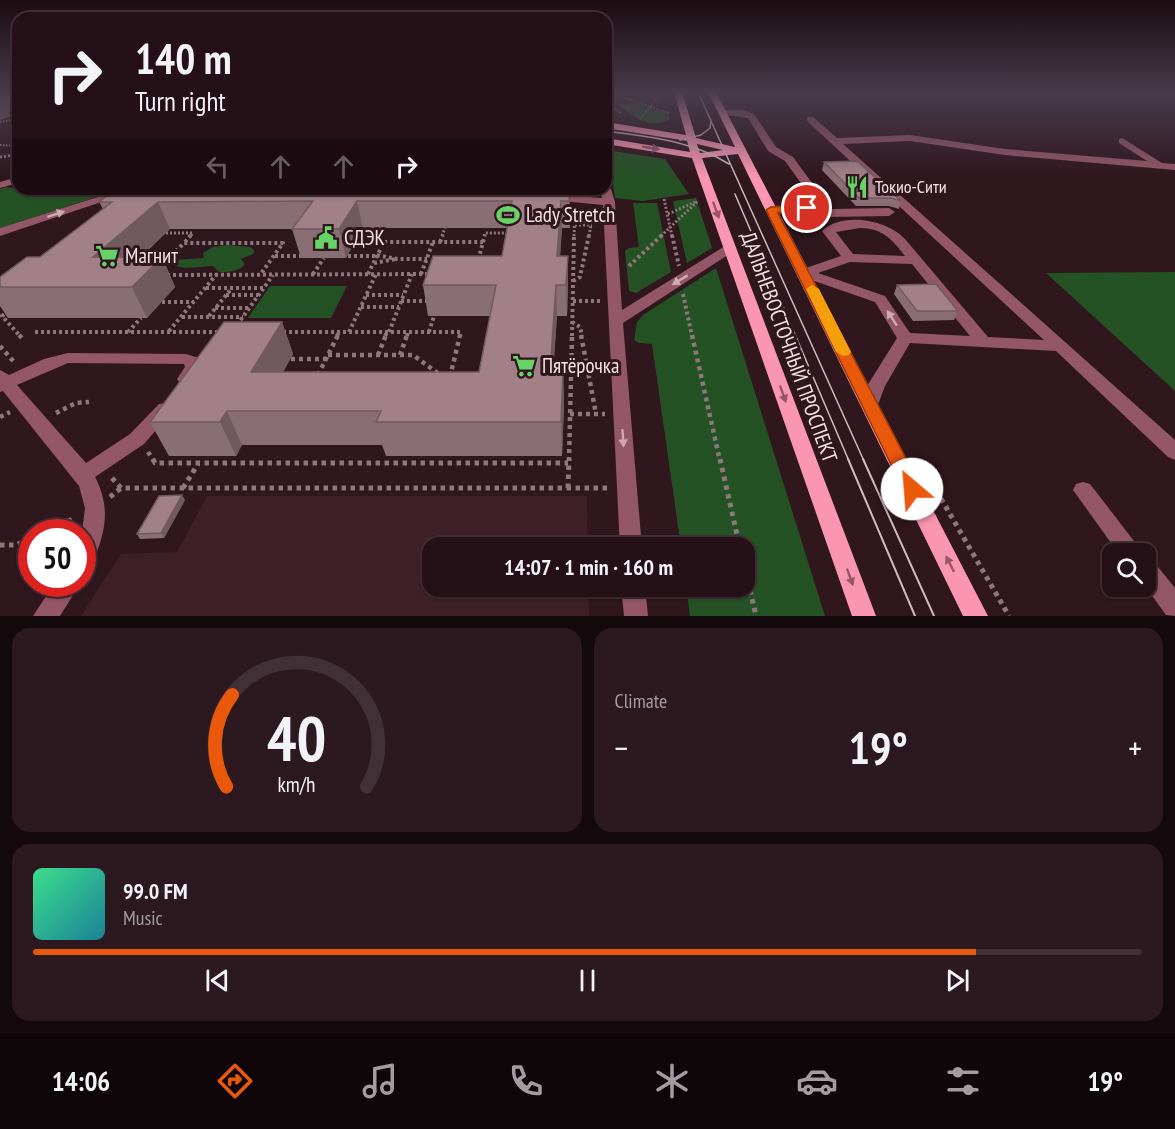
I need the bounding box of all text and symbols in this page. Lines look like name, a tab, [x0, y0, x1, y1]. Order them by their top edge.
text: 140 m	[135, 31, 232, 86]
icon: right	[36, 36, 114, 114]
text: Turn right	[135, 84, 226, 118]
one-way arrow	[641, 144, 660, 153]
icon: left	[201, 150, 234, 183]
icon: ahead	[264, 150, 297, 183]
icon: ahead	[327, 150, 360, 183]
icon: right	[390, 150, 423, 183]
restaurant icon: Токио-Сити	[844, 174, 870, 200]
place label: Токио-Сити	[875, 175, 947, 198]
pin	[781, 182, 832, 233]
icon: arrive	[790, 191, 823, 224]
place label: Lady Stretch	[526, 201, 615, 228]
sports icon: Lady Stretch	[495, 202, 521, 228]
one-way arrow	[711, 202, 721, 220]
one-way arrow	[47, 209, 65, 219]
place label: СДЭК	[344, 224, 385, 251]
public building icon: СДЭК	[313, 225, 339, 251]
street label: ДАЛЬНЕВОСТОЧНЫЙ ПРОСПЕКТ	[735, 228, 844, 466]
place label: Магнит	[125, 242, 178, 269]
supermarket icon: Магнит	[94, 243, 120, 269]
one-way arrow	[672, 275, 688, 286]
one-way arrow	[886, 309, 897, 326]
place label: Пятёрочка	[542, 352, 619, 379]
supermarket icon: Пятёрочка	[511, 353, 537, 379]
one-way arrow	[778, 385, 788, 403]
one-way arrow	[618, 429, 628, 448]
position arrow	[880, 457, 944, 521]
speed limit sign: 50	[18, 519, 96, 597]
map controls	[1102, 543, 1156, 597]
button: search	[1102, 543, 1156, 597]
text: 14:07 · 1 min · 160 m	[504, 553, 673, 581]
one-way arrow	[945, 555, 955, 572]
one-way arrow	[845, 568, 855, 586]
text: Climate	[615, 688, 667, 714]
text: 40	[267, 697, 327, 778]
text: 19°	[849, 718, 908, 776]
text: −	[615, 726, 628, 769]
text: +	[1128, 726, 1142, 769]
text: km/h	[278, 770, 316, 798]
text: 99.0 FM	[123, 877, 188, 905]
text: Music	[123, 905, 163, 931]
icon: previous	[201, 964, 234, 997]
icon: pause	[571, 964, 604, 997]
icon: next	[941, 964, 974, 997]
icon: directions	[214, 1060, 256, 1102]
icon: music	[359, 1060, 401, 1102]
icon: phone	[505, 1060, 547, 1102]
icon: climate	[651, 1060, 693, 1102]
icon: car	[796, 1060, 838, 1102]
icon: filters	[942, 1060, 984, 1102]
text: 14:06	[52, 1064, 110, 1098]
text: 19°	[1087, 1064, 1123, 1098]

